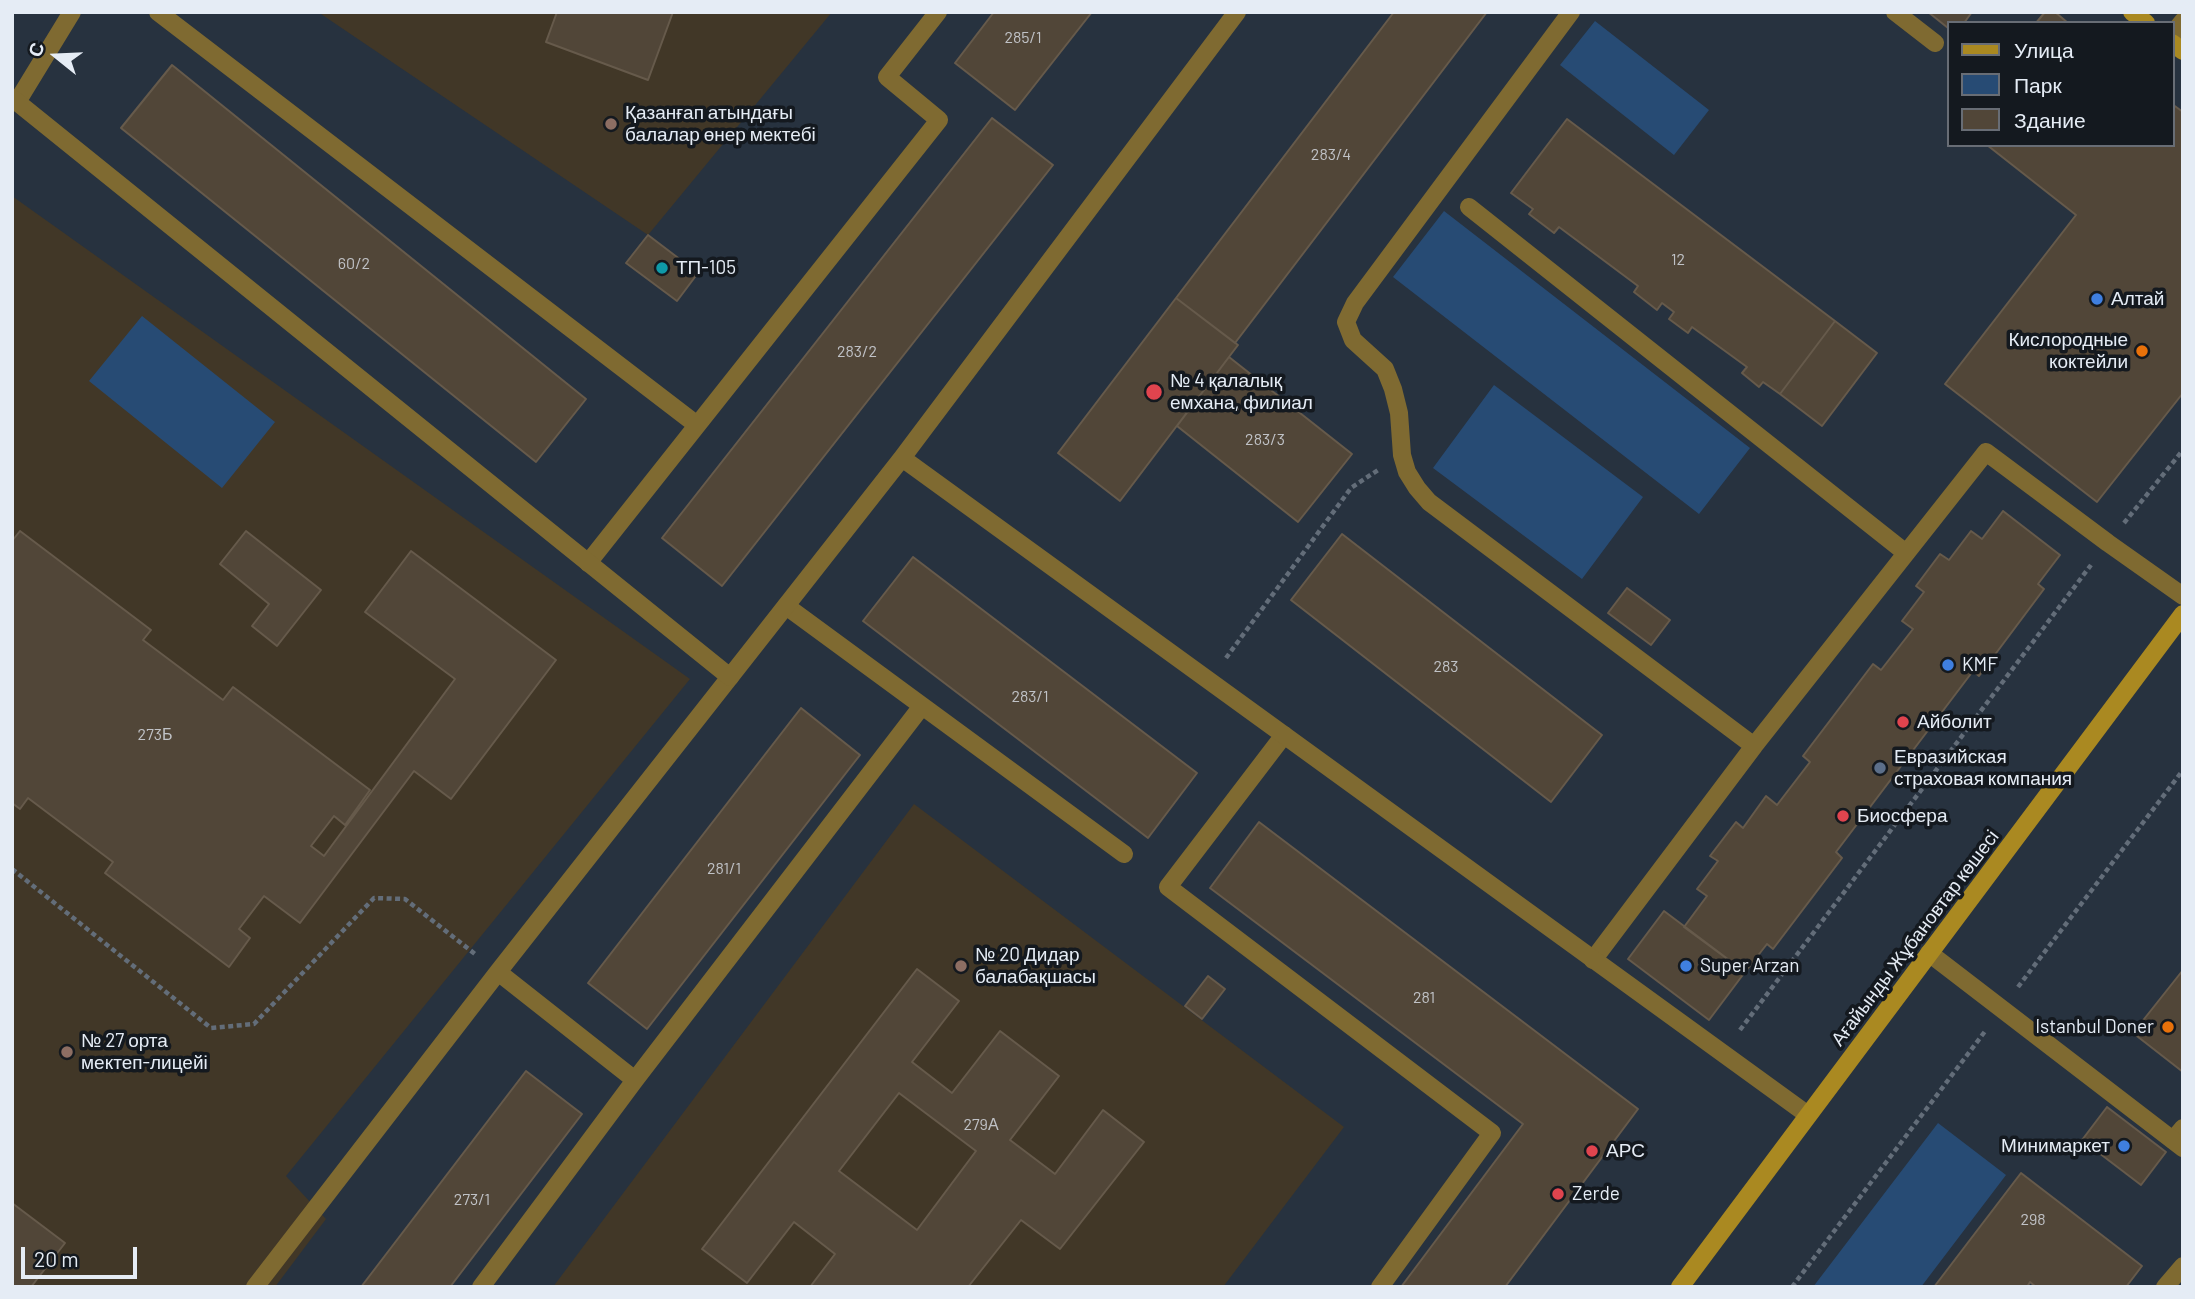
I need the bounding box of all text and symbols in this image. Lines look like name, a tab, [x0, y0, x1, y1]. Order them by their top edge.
north arrow	[21, 21, 91, 91]
legend	[1946, 21, 2174, 147]
house number: 285/1	[1004, 28, 1042, 48]
text: Улица	[2014, 37, 2074, 62]
text: С	[22, 39, 49, 59]
text: Парк	[2014, 72, 2062, 97]
place label: Қазанғап атындағы балалар өнер мектебі	[625, 102, 816, 146]
text: Здание	[2014, 107, 2086, 132]
marker: Қазанғап атындағы балалар өнер мектебі	[603, 116, 619, 132]
house number: 283/4	[1311, 145, 1351, 165]
house number: 12	[1671, 250, 1685, 270]
house number: 60/2	[338, 254, 370, 274]
place label: ТП-105	[676, 257, 736, 279]
marker: ТП-105	[654, 260, 670, 276]
place label: Алтай	[2111, 288, 2164, 310]
marker: Алтай	[2089, 291, 2105, 307]
place label: Кислородные коктейли	[2008, 329, 2128, 373]
house number: 283/2	[837, 342, 877, 362]
marker: Кислородные коктейли	[2134, 343, 2150, 359]
place label: № 4 қалалық емхана, филиал	[1170, 370, 1313, 414]
marker: № 4 қалалық емхана, филиал	[1144, 382, 1164, 402]
house number: 283/3	[1245, 430, 1285, 450]
place label: KMF	[1962, 654, 1998, 676]
house number: 283	[1433, 657, 1459, 677]
marker: KMF	[1940, 657, 1956, 673]
house number: 283/1	[1011, 687, 1049, 707]
place label: Айболит	[1917, 711, 1992, 733]
marker: Айболит	[1895, 714, 1911, 730]
house number: 273Б	[138, 725, 172, 745]
place label: Евразийская страховая компания	[1894, 746, 2072, 790]
marker: Евразийская страховая компания	[1872, 760, 1888, 776]
place label: Биосфера	[1857, 805, 1947, 827]
marker: Биосфера	[1835, 808, 1851, 824]
street label: Ағайынды Жұбановтар көшесі	[1826, 826, 2004, 1050]
house number: 281/1	[707, 859, 741, 879]
place label: № 20 Дидар балабақшасы	[975, 944, 1096, 988]
place label: Super Arzan	[1700, 955, 1799, 977]
marker: № 20 Дидар балабақшасы	[953, 958, 969, 974]
marker: Super Arzan	[1678, 958, 1694, 974]
house number: 281	[1413, 988, 1435, 1008]
place label: Istanbul Doner	[2035, 1016, 2154, 1038]
marker: Istanbul Doner	[2160, 1019, 2176, 1035]
place label: № 27 орта мектеп-лицейі	[81, 1030, 208, 1074]
marker: № 27 орта мектеп-лицейі	[59, 1044, 75, 1060]
house number: 279А	[963, 1115, 999, 1135]
place label: Минимаркет	[2001, 1135, 2110, 1157]
marker: Минимаркет	[2116, 1138, 2132, 1154]
place label: АРС	[1606, 1140, 1645, 1162]
marker: АРС	[1584, 1143, 1600, 1159]
place label: Zerde	[1572, 1183, 1620, 1205]
marker: Zerde	[1550, 1186, 1566, 1202]
house number: 273/1	[454, 1190, 490, 1210]
house number: 298	[2020, 1210, 2046, 1230]
scale bar	[24, 1232, 140, 1276]
text: 20 m	[34, 1246, 79, 1271]

